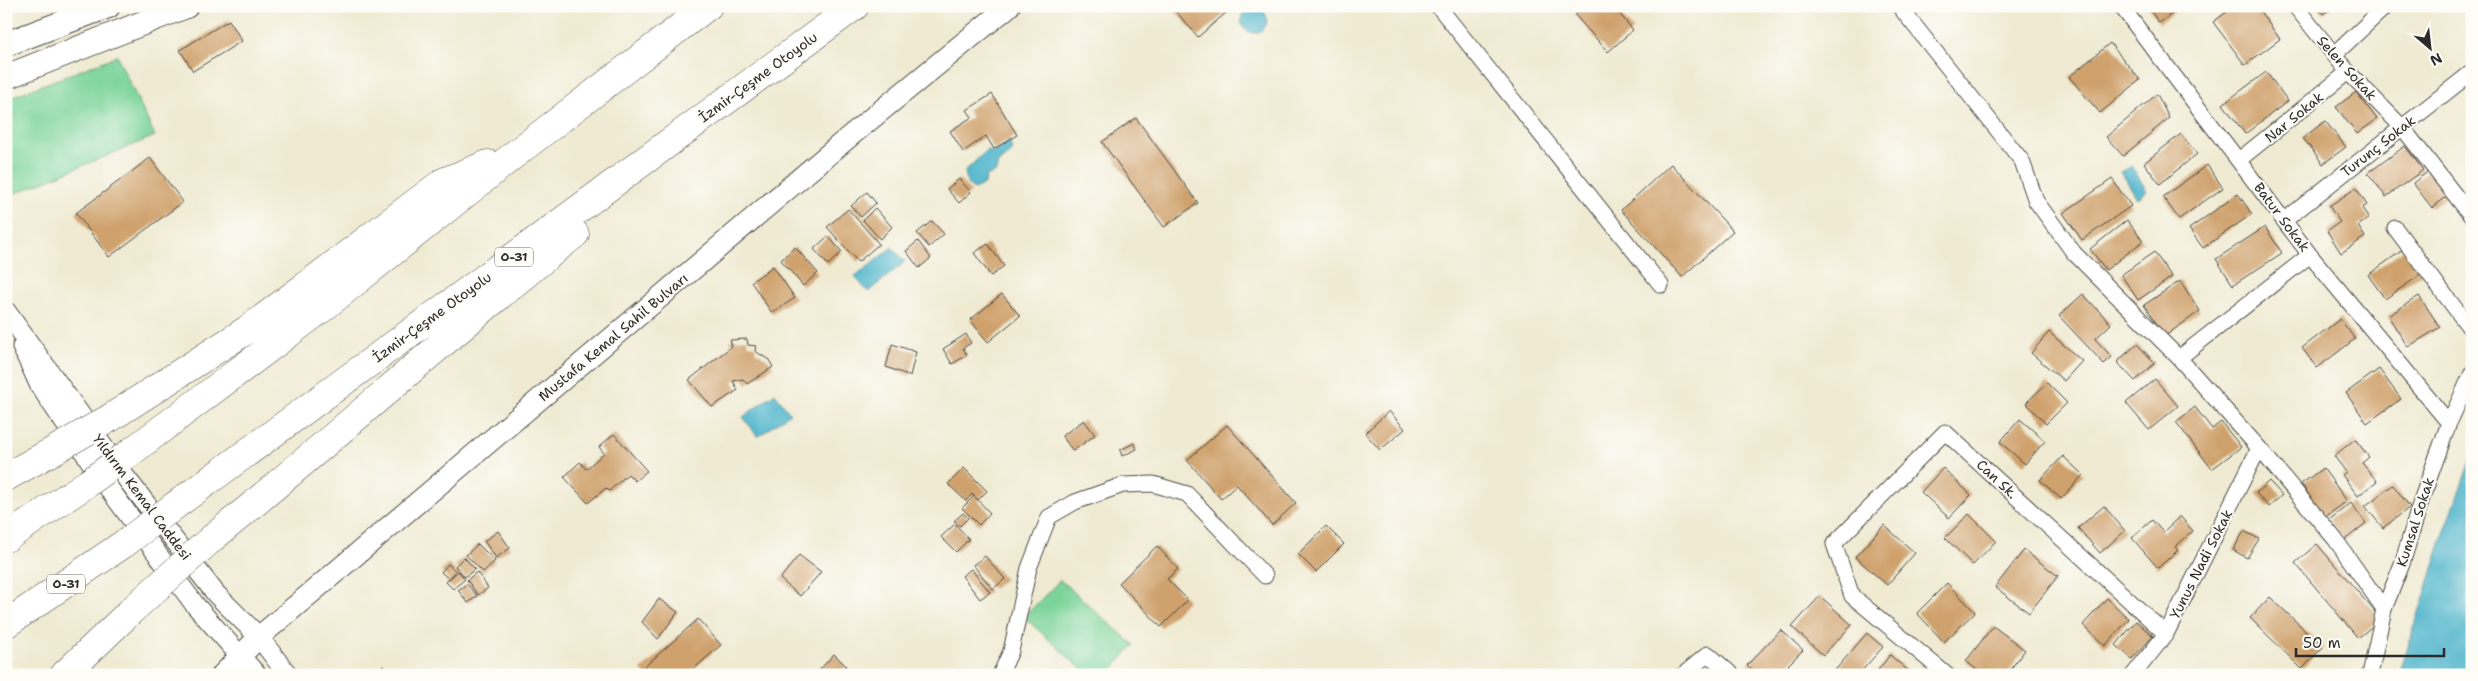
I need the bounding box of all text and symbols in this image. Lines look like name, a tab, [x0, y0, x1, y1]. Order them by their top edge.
north arrow	[2406, 22, 2456, 72]
street label: İzmir-Çeşme Otoyolu	[695, 28, 821, 126]
street label: Selen Sokak	[2313, 32, 2381, 104]
text: N	[2427, 49, 2445, 70]
street label: Nar Sokak	[2261, 88, 2327, 146]
street label: Turunç Sokak	[2337, 111, 2419, 181]
street label: Batur Sokak	[2250, 179, 2314, 255]
road number: O-31	[495, 248, 533, 266]
street label: İzmir-Çeşme Otoyolu	[369, 268, 495, 366]
street label: Mustafa Kemal Sahil Bulvarı	[534, 269, 692, 405]
street label: Yıldırım Kemal Caddesi	[89, 430, 195, 564]
street label: Can Sk.	[1973, 456, 2021, 502]
street label: Kumsal Sokak	[2392, 475, 2438, 569]
street label: Yunus Nadi Sokak	[2166, 506, 2236, 622]
road number: O-31	[47, 574, 85, 594]
scale bar	[2296, 626, 2443, 658]
text: 50 m	[2303, 633, 2341, 653]

